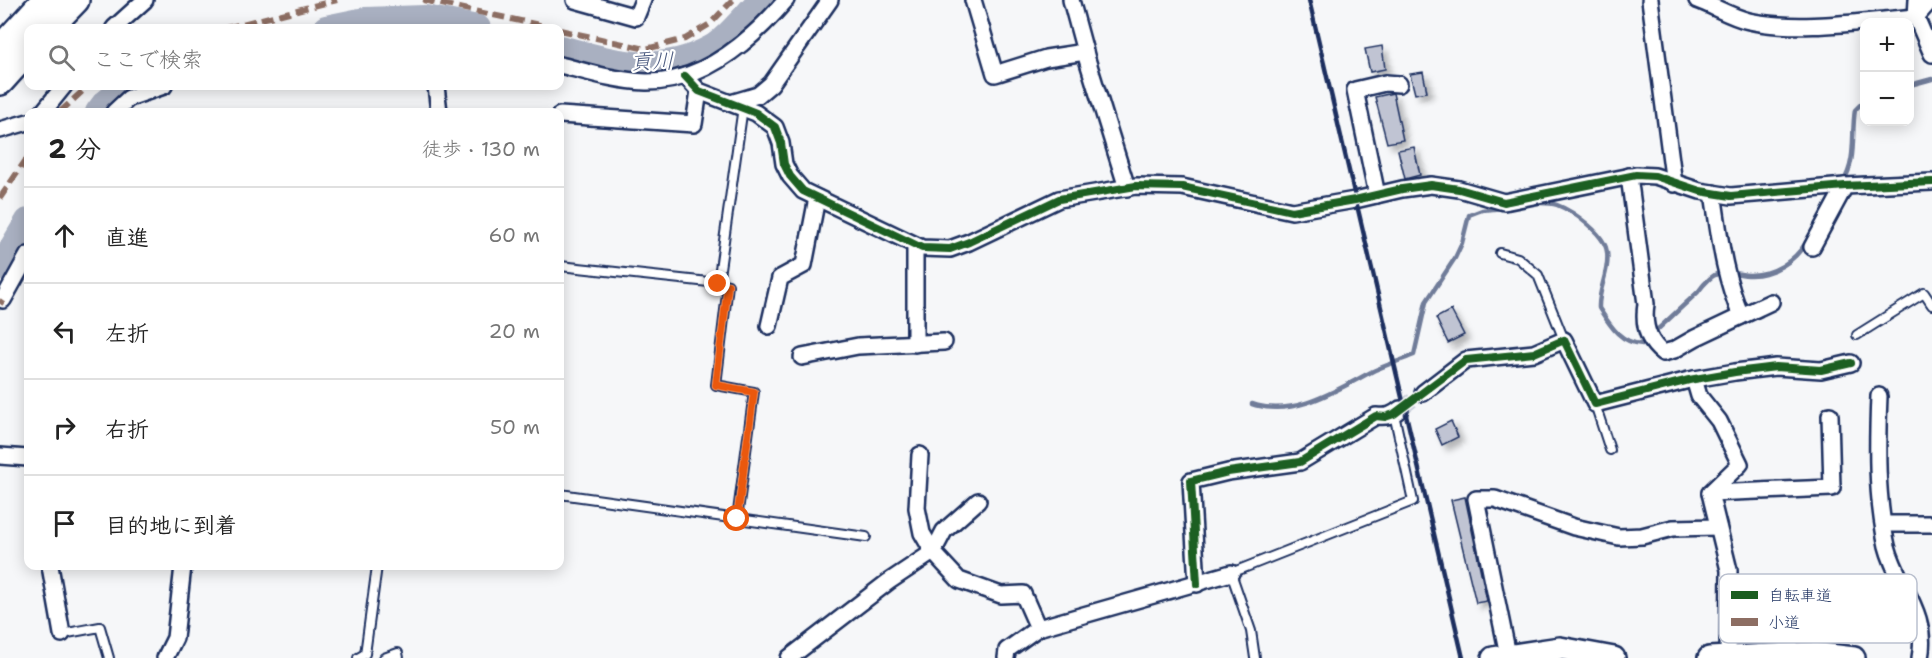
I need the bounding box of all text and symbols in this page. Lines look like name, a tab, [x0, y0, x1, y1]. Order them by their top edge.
map controls	[1860, 18, 1914, 126]
button: +	[1860, 18, 1914, 72]
search box	[24, 24, 564, 90]
icon: search	[45, 41, 78, 74]
text: ここで検索	[93, 45, 203, 74]
water label: 貢川	[630, 46, 674, 76]
button: −	[1860, 72, 1914, 126]
text: 2 分	[48, 131, 101, 166]
text: 徒歩 · 130 m	[422, 136, 540, 162]
icon: ahead	[48, 219, 81, 252]
text: 60 m	[488, 222, 540, 248]
text: 直進	[105, 223, 149, 252]
route end	[704, 270, 730, 296]
icon: left	[48, 315, 81, 348]
text: 20 m	[489, 318, 540, 344]
text: 左折	[105, 319, 149, 348]
icon: right	[48, 411, 81, 444]
text: 50 m	[490, 414, 540, 440]
text: 右折	[105, 415, 149, 444]
route start	[723, 505, 749, 531]
icon: arrive	[48, 507, 81, 540]
text: 目的地に到着	[105, 511, 237, 540]
legend	[1719, 574, 1917, 643]
text: 自転車道	[1768, 585, 1832, 606]
text: 小道	[1768, 612, 1800, 633]

